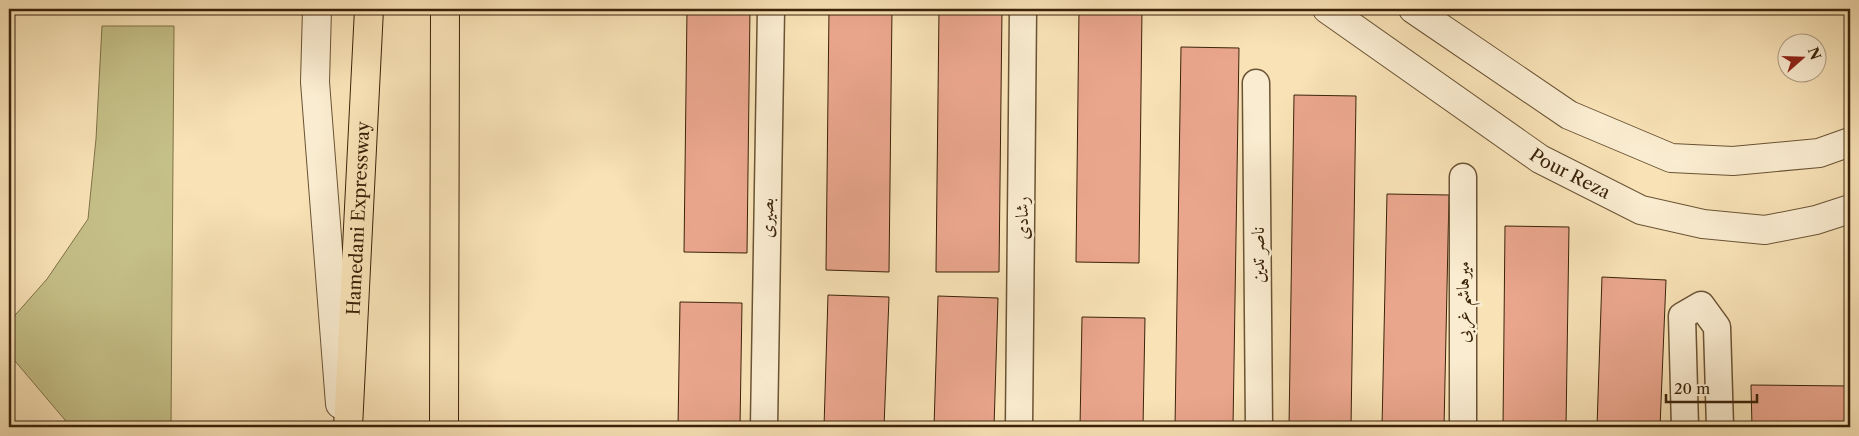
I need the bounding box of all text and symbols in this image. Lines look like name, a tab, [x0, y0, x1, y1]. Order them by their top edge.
north arrow	[1776, 32, 1826, 82]
text: N	[1804, 45, 1825, 62]
street label: Hamedani Expressway	[343, 120, 374, 316]
street label: Pour Reza	[1525, 144, 1614, 204]
street label: رشادی	[1011, 196, 1033, 240]
street label: بصیری	[756, 198, 778, 238]
street label: ناصر تدین	[1247, 227, 1270, 283]
street label: میرهاشم غربی	[1452, 261, 1481, 343]
scale bar	[1666, 371, 1758, 403]
text: 20 m	[1674, 379, 1710, 398]

